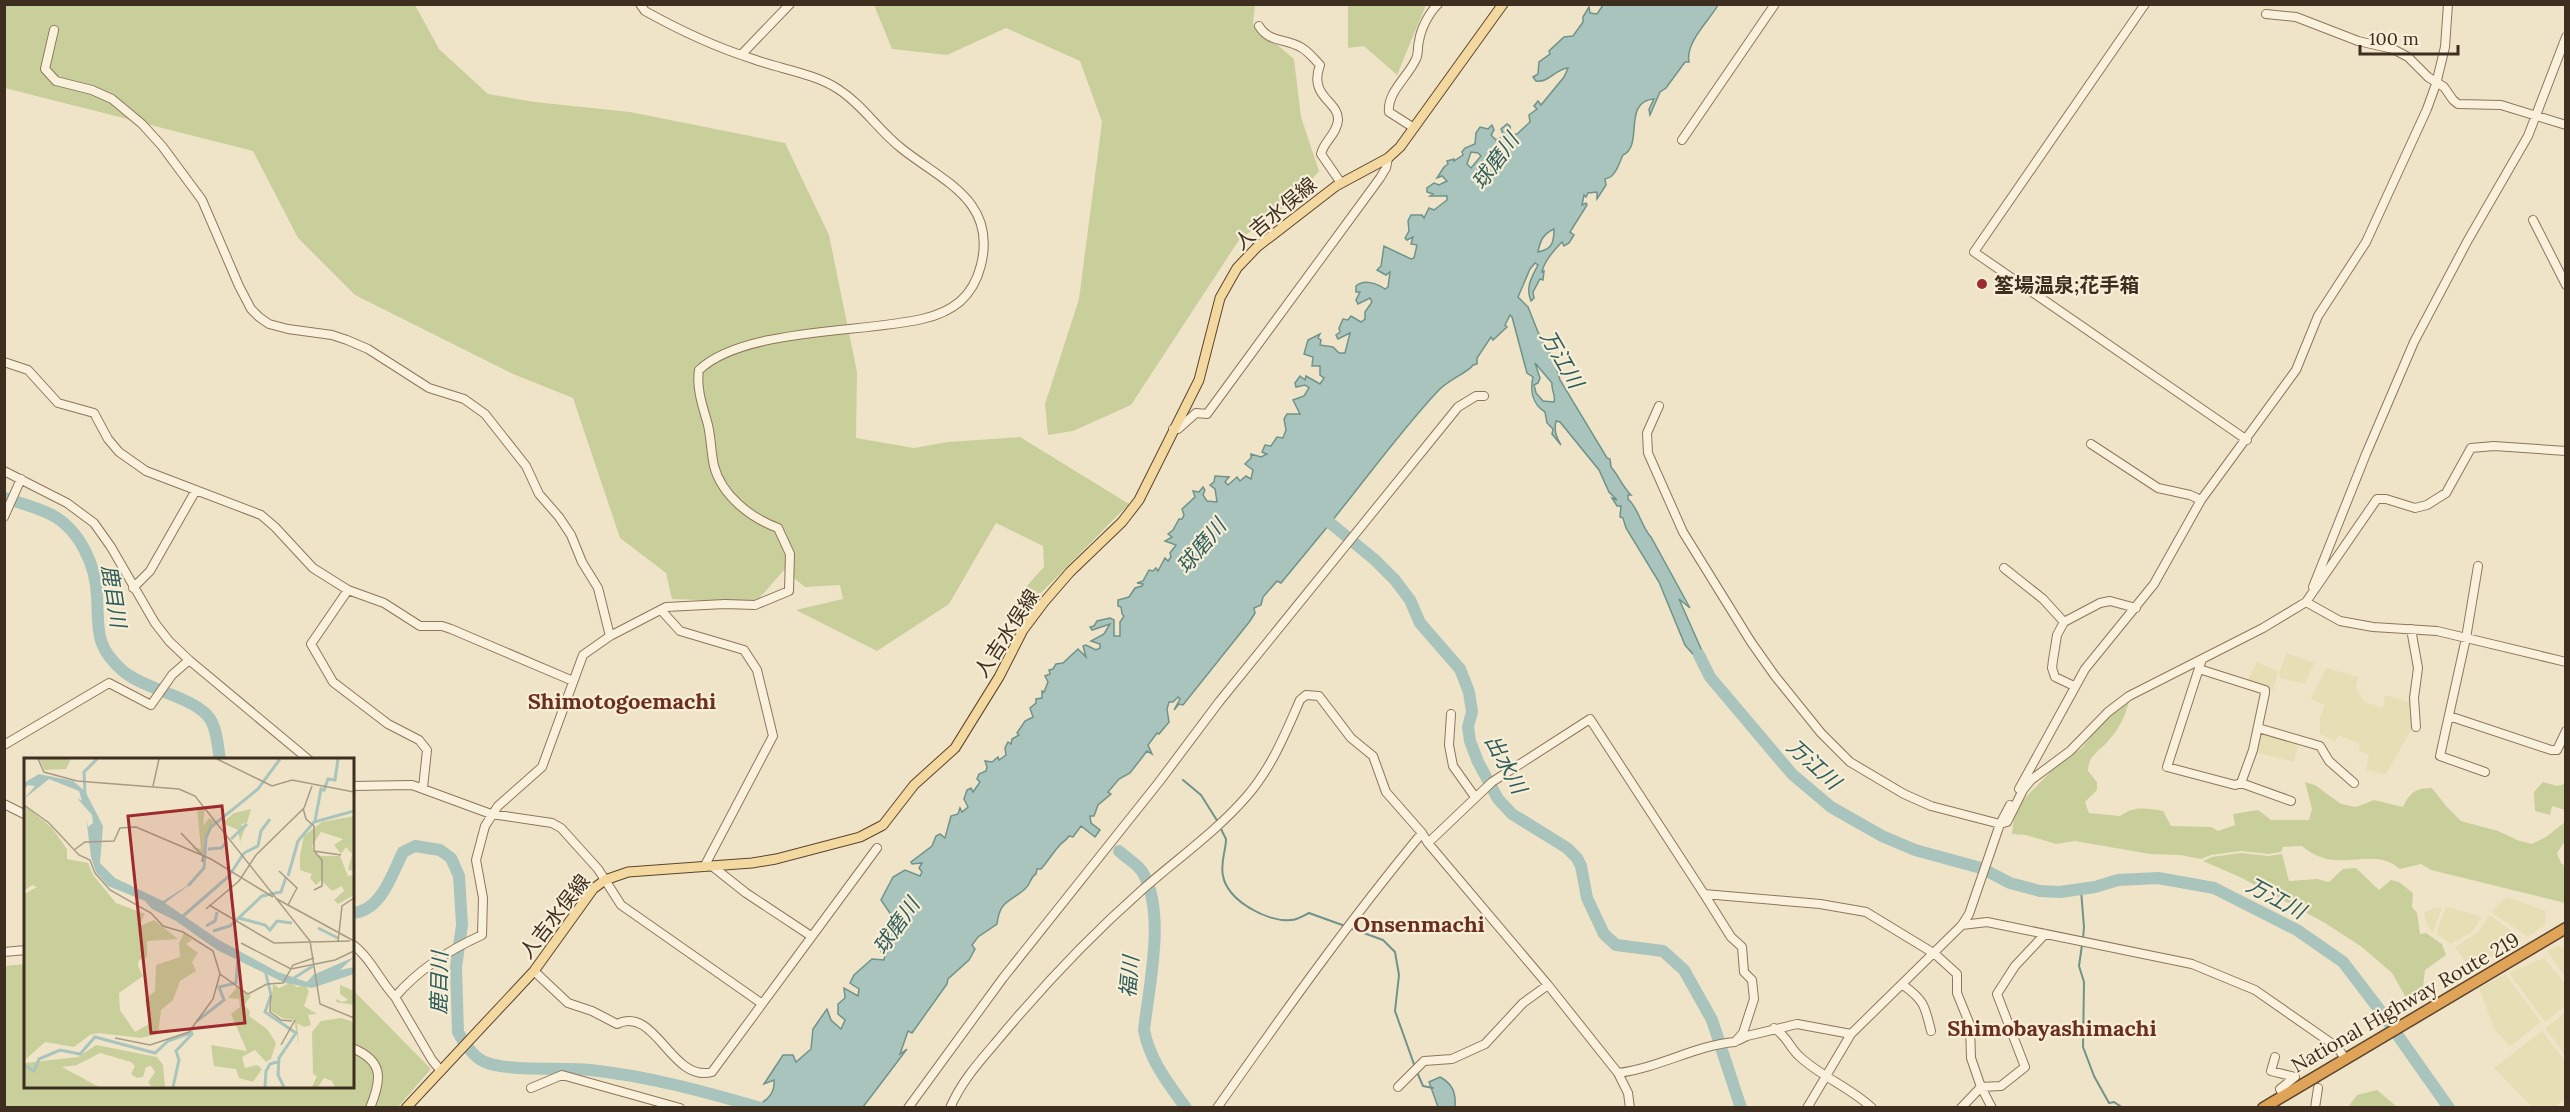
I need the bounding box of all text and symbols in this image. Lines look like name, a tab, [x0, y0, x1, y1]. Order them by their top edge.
scale bar	[2360, 18, 2458, 56]
text: 100 m	[2369, 27, 2419, 50]
water label: 球磨川	[1466, 126, 1526, 194]
street label: 人吉水俣線	[1229, 171, 1321, 255]
place label: 筌場温泉;花手箱	[1994, 272, 2139, 297]
marker: 筌場温泉;花手箱	[1975, 277, 1989, 291]
water label: 万江川	[1535, 325, 1590, 395]
water label: 球磨川	[1170, 512, 1233, 579]
water label: 鹿目川	[96, 563, 133, 631]
street label: 人吉水俣線	[968, 584, 1044, 682]
district label: Shimotogoemachi	[528, 687, 716, 715]
water label: 出水川	[1479, 730, 1534, 800]
water label: 万江川	[1782, 733, 1848, 796]
inset map	[24, 758, 354, 1088]
street label: 人吉水俣線	[513, 869, 595, 963]
water label: 万江川	[2242, 871, 2312, 926]
water label: 球磨川	[867, 891, 926, 960]
district label: Onsenmachi	[1353, 910, 1485, 938]
street label: National Highway Route 219	[2286, 926, 2524, 1078]
water label: 鹿目川	[425, 949, 453, 1015]
water label: 福川	[1114, 953, 1144, 999]
district label: Shimobayashimachi	[1947, 1014, 2157, 1042]

